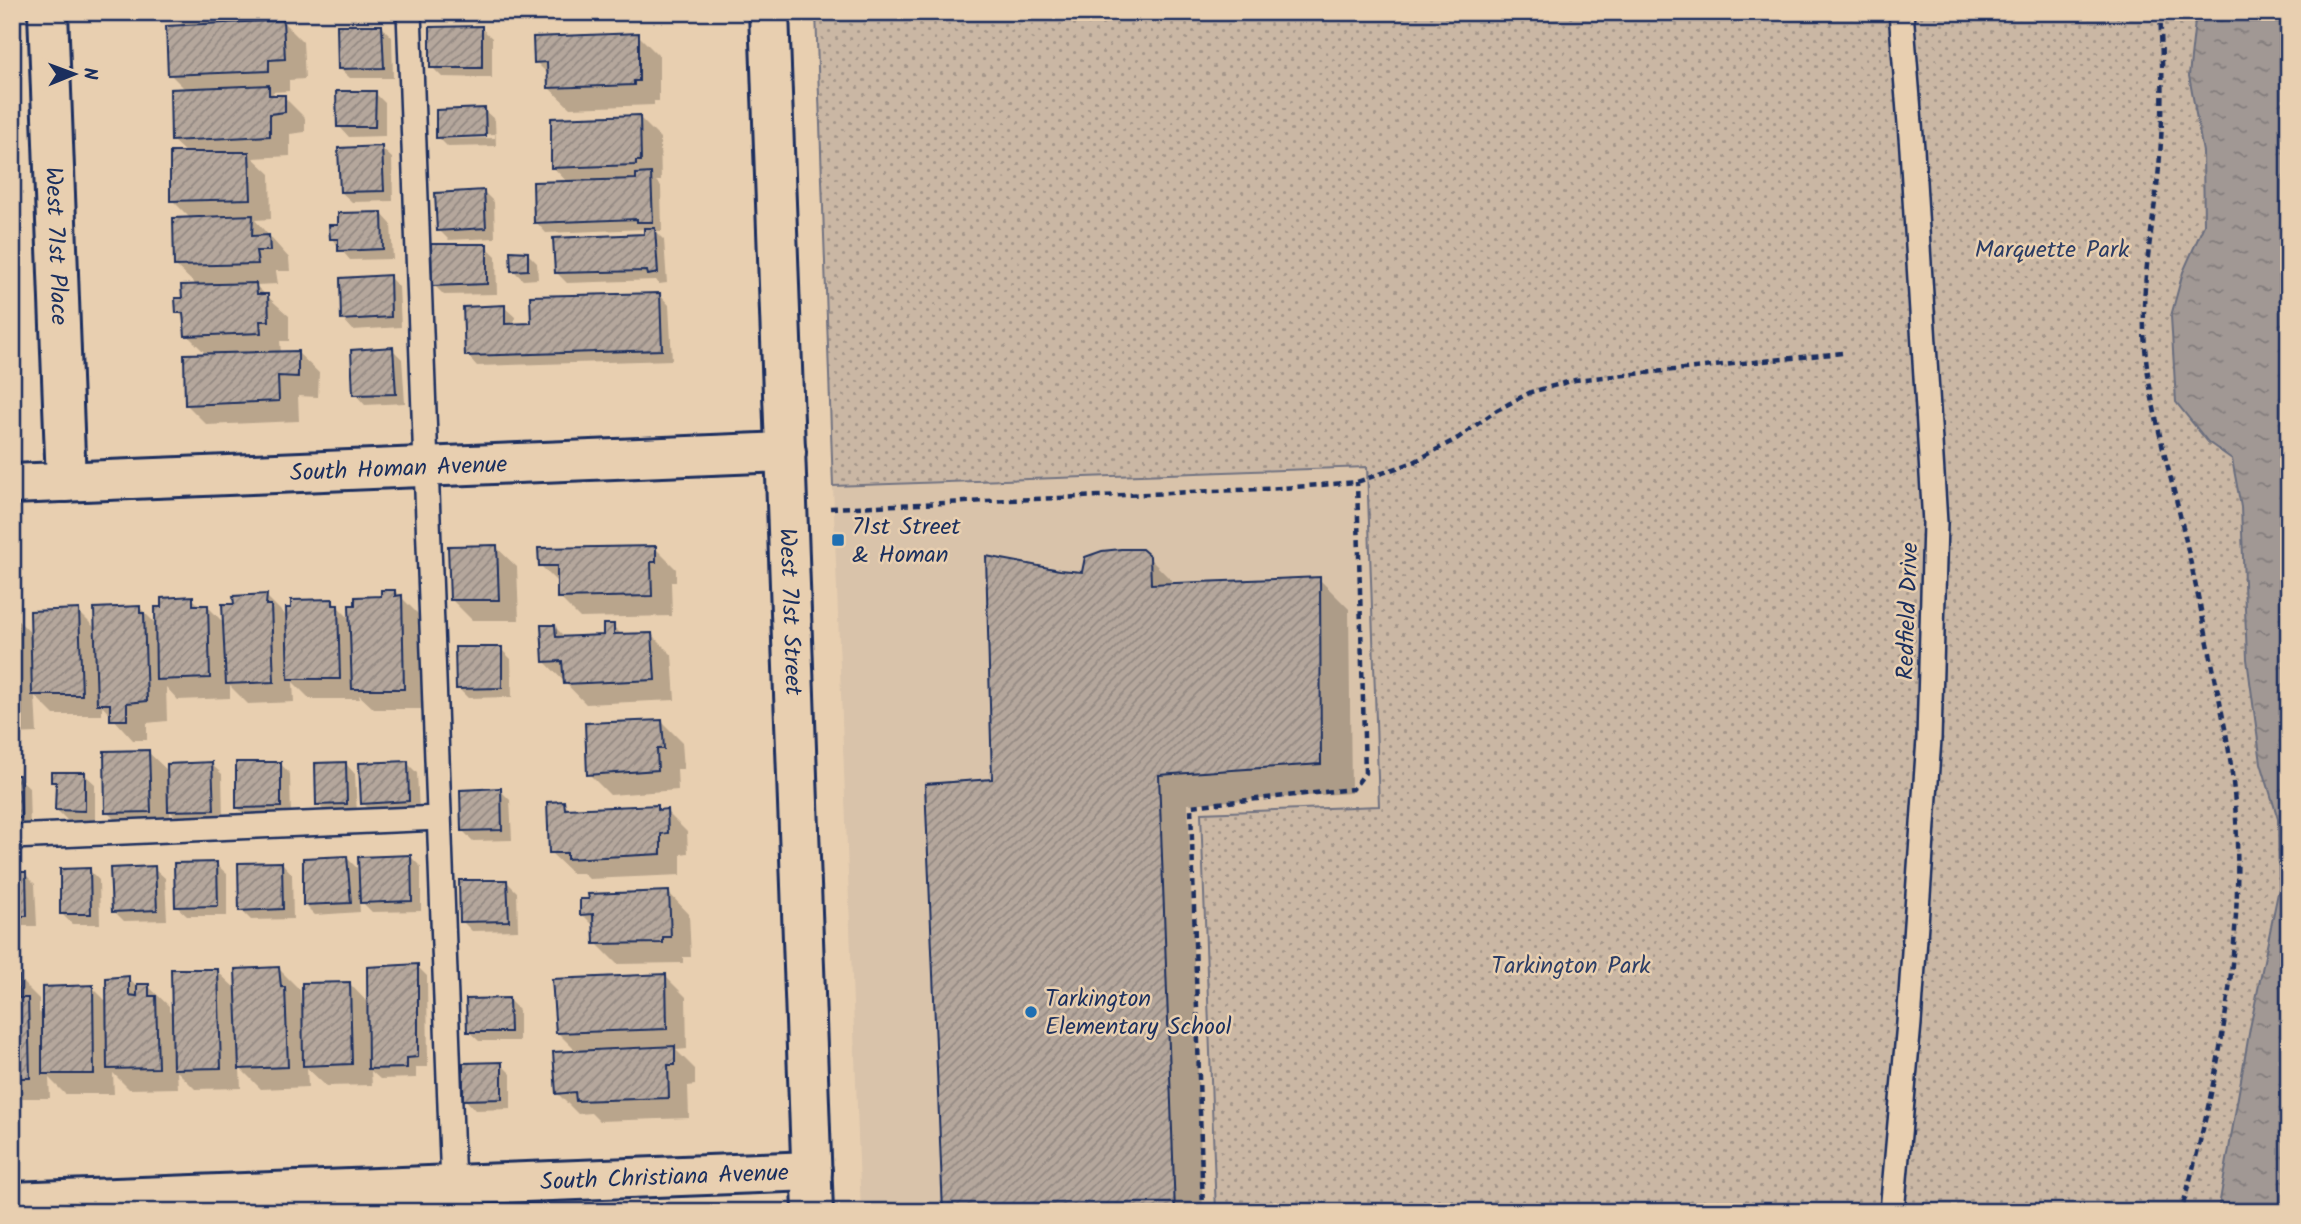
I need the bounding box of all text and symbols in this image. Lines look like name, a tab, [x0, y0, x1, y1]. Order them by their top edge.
north arrow	[38, 38, 108, 108]
text: N	[74, 67, 104, 80]
street label: West 71st Place	[33, 166, 78, 326]
park label: Marquette Park	[1975, 231, 2130, 270]
street label: South Homan Avenue	[289, 446, 508, 493]
place label: 71st Street & Homan	[852, 508, 961, 575]
street label: West 71st Street	[767, 527, 812, 697]
marker: 71st Street & Homan	[830, 532, 846, 548]
street label: Redfield Drive	[1887, 541, 1930, 681]
park label: Tarkington Park	[1491, 947, 1651, 986]
place label: Tarkington Elementary School	[1045, 980, 1232, 1047]
marker: Tarkington Elementary School	[1023, 1004, 1039, 1020]
street label: South Christiana Avenue	[540, 1154, 790, 1203]

